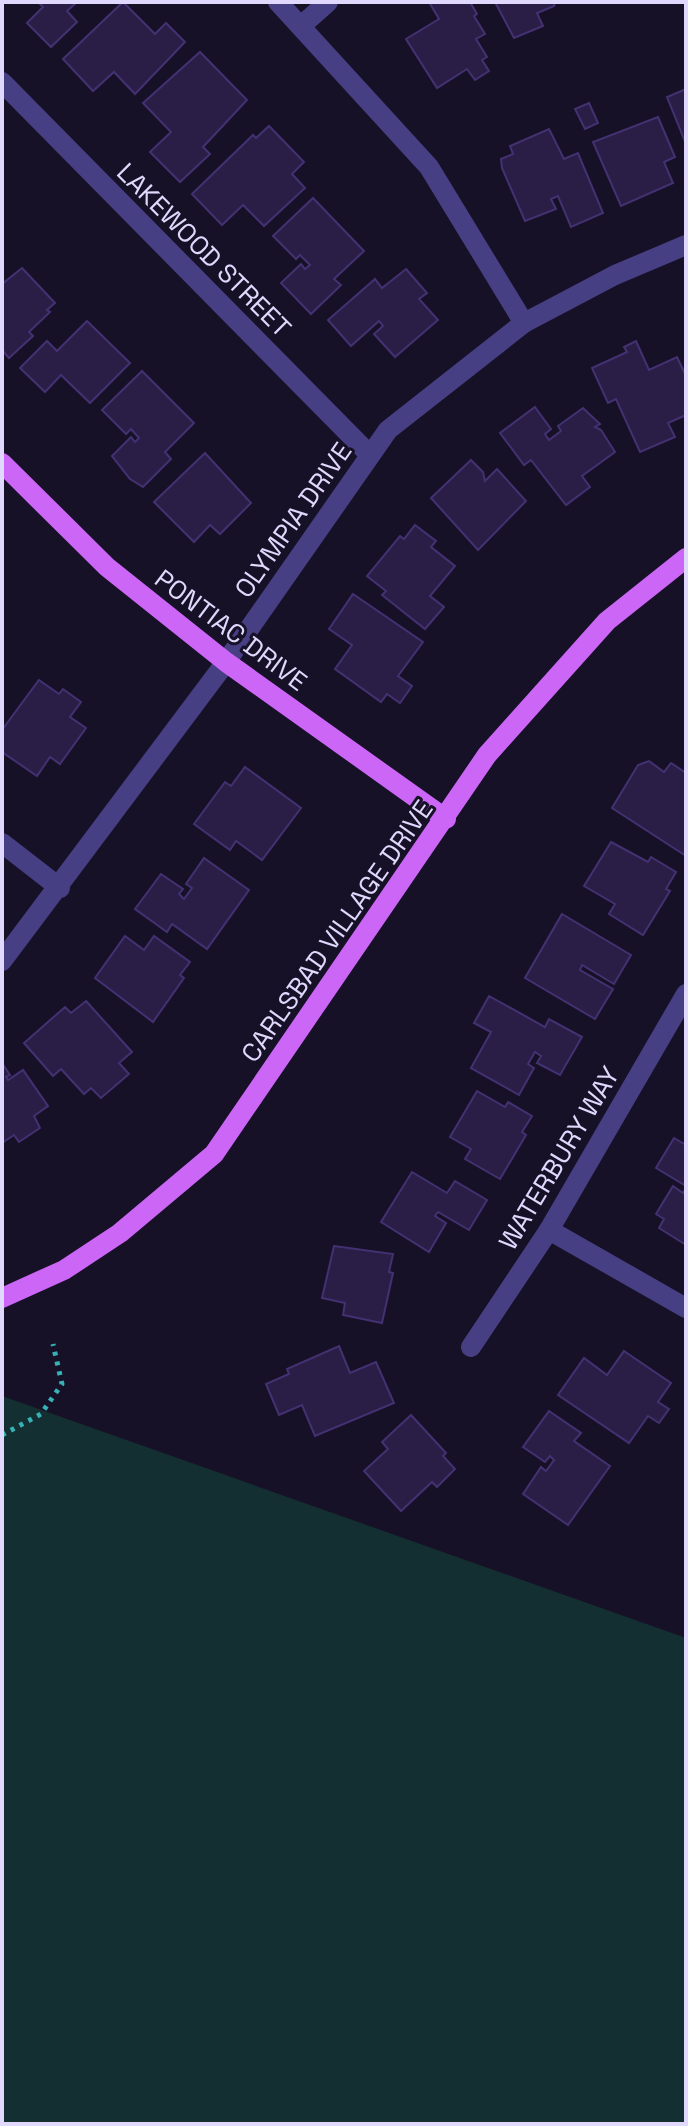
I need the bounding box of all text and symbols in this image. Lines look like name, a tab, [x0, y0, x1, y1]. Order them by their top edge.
street label: LAKEWOOD STREET	[110, 156, 298, 344]
street label: OLYMPIA DRIVE	[227, 436, 359, 604]
street label: PONTIAC DRIVE	[148, 562, 314, 698]
street label: CARLSBAD VILLAGE DRIVE	[233, 793, 441, 1069]
street label: WATERBURY WAY	[491, 1060, 627, 1256]

